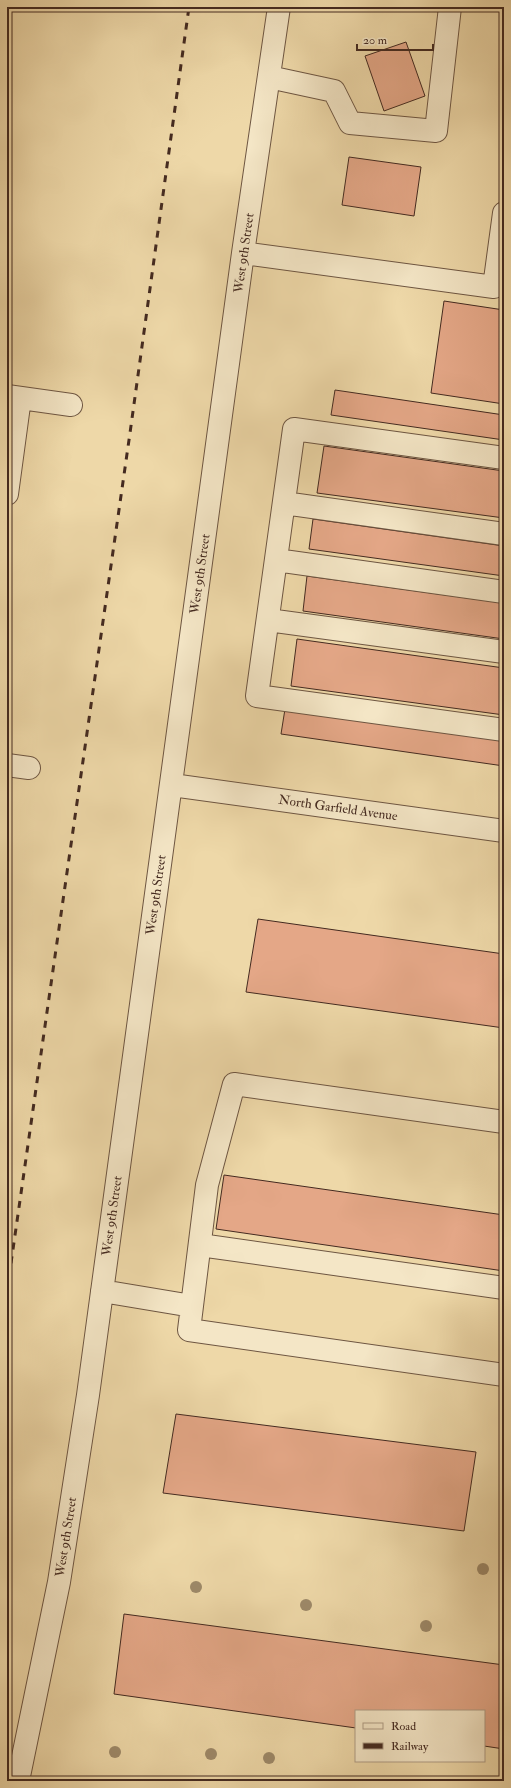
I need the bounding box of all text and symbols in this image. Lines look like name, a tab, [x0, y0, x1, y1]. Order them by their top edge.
scale bar	[357, 26, 433, 52]
text: 20 m	[363, 33, 388, 48]
street label: West 9th Street	[230, 212, 258, 295]
street label: West 9th Street	[186, 533, 214, 616]
street label: North Garfield Avenue	[277, 792, 399, 824]
street label: West 9th Street	[142, 854, 170, 937]
street label: West 9th Street	[98, 1175, 126, 1258]
street label: West 9th Street	[52, 1496, 80, 1579]
legend	[355, 1710, 485, 1762]
text: Road	[391, 1719, 416, 1734]
text: Railway	[391, 1739, 429, 1754]

